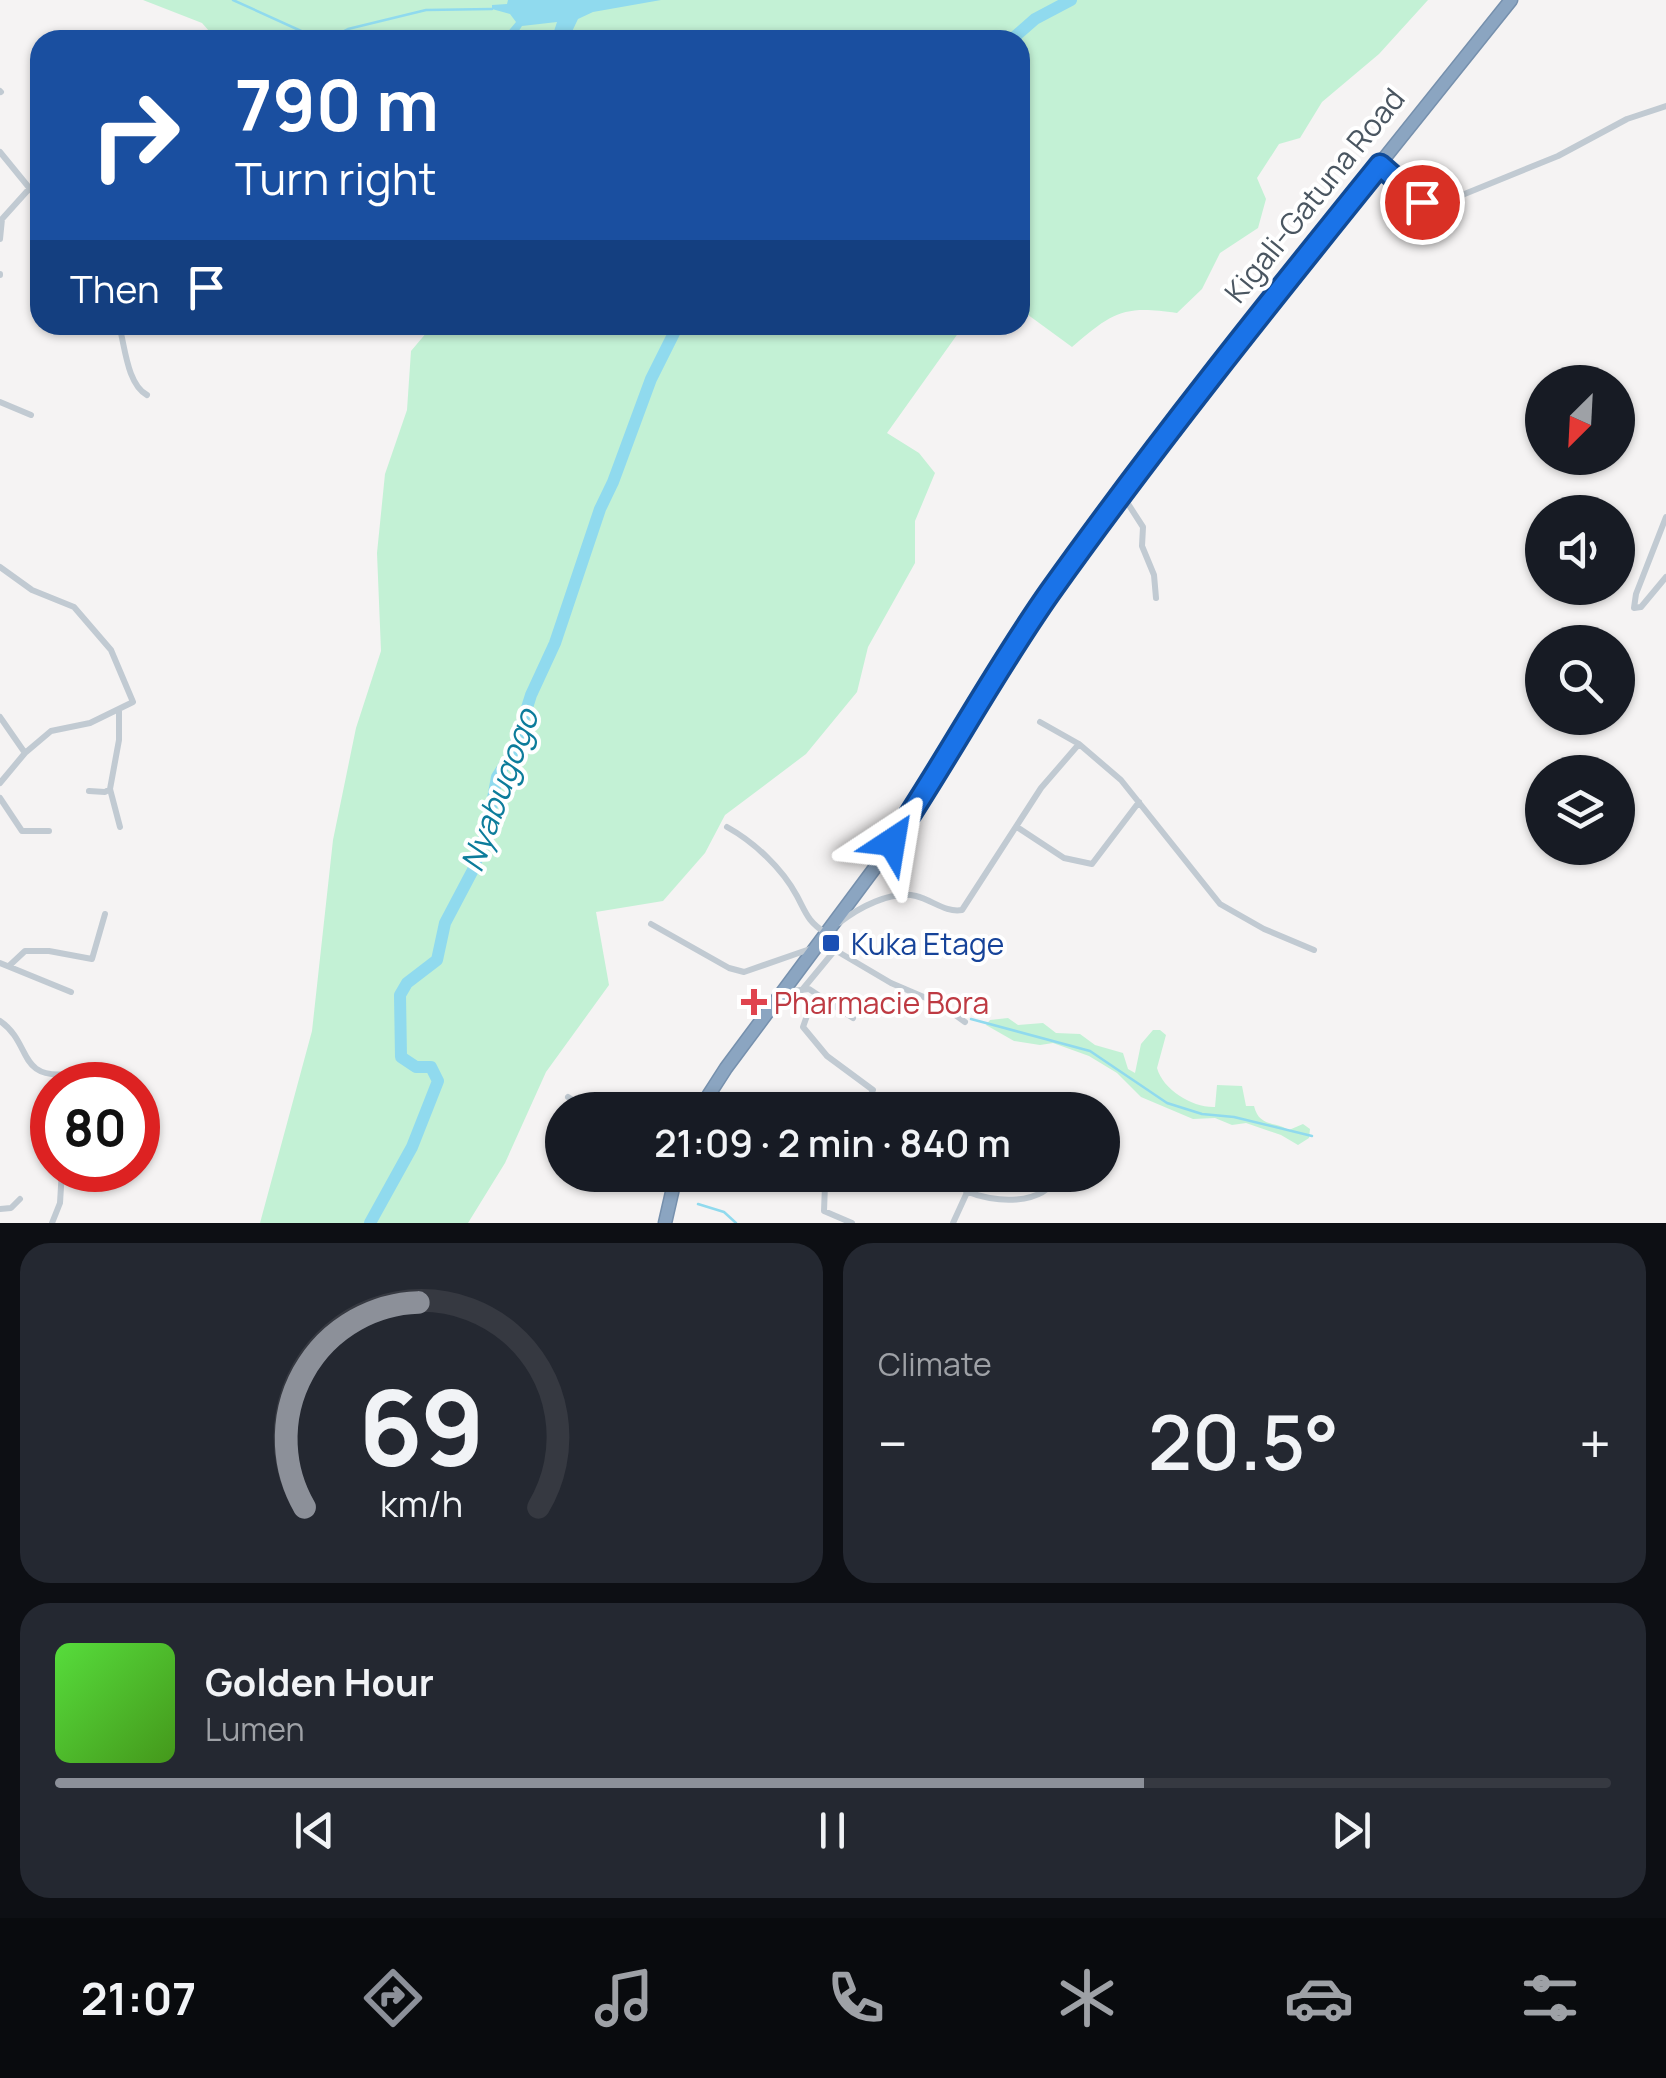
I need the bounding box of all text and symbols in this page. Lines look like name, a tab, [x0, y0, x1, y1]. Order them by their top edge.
text: 790 m	[235, 56, 439, 152]
icon: right	[70, 70, 200, 200]
street label: Kigali-Gatuna Road	[1215, 79, 1413, 311]
text: Turn right	[235, 147, 436, 209]
pin	[1380, 160, 1465, 245]
icon: arrive	[1395, 175, 1450, 230]
icon: arrive	[179, 260, 234, 315]
text: Then	[70, 262, 159, 314]
north arrow	[1525, 365, 1635, 475]
map controls	[1525, 365, 1635, 865]
button: sound	[1525, 495, 1635, 605]
button: search	[1525, 625, 1635, 735]
water label: Nyabugogo	[449, 701, 549, 877]
button: layers	[1525, 755, 1635, 865]
position arrow	[840, 790, 944, 894]
place label: Kuka Etage	[851, 923, 1004, 964]
marker: Kuka Etage	[820, 932, 842, 954]
place label: Pharmacie Bora	[774, 982, 989, 1023]
marker: Pharmacie Bora	[743, 991, 765, 1013]
speed limit sign: 80	[30, 1062, 160, 1192]
text: 21:09 · 2 min · 840 m	[654, 1116, 1011, 1168]
text: Climate	[878, 1342, 992, 1386]
text: 69	[358, 1354, 485, 1496]
text: 20.5°	[1148, 1390, 1339, 1493]
text: −	[878, 1405, 908, 1481]
text: +	[1579, 1405, 1611, 1481]
text: km/h	[380, 1479, 463, 1528]
text: Golden Hour	[205, 1655, 434, 1707]
text: Lumen	[205, 1707, 305, 1751]
icon: previous	[287, 1803, 342, 1858]
icon: pause	[805, 1803, 860, 1858]
icon: next	[1324, 1803, 1379, 1858]
icon: directions	[358, 1963, 428, 2033]
icon: music	[589, 1963, 659, 2033]
icon: phone	[821, 1963, 891, 2033]
icon: climate	[1052, 1963, 1122, 2033]
icon: car	[1284, 1963, 1354, 2033]
icon: filters	[1515, 1963, 1585, 2033]
text: 21:07	[81, 1967, 196, 2029]

